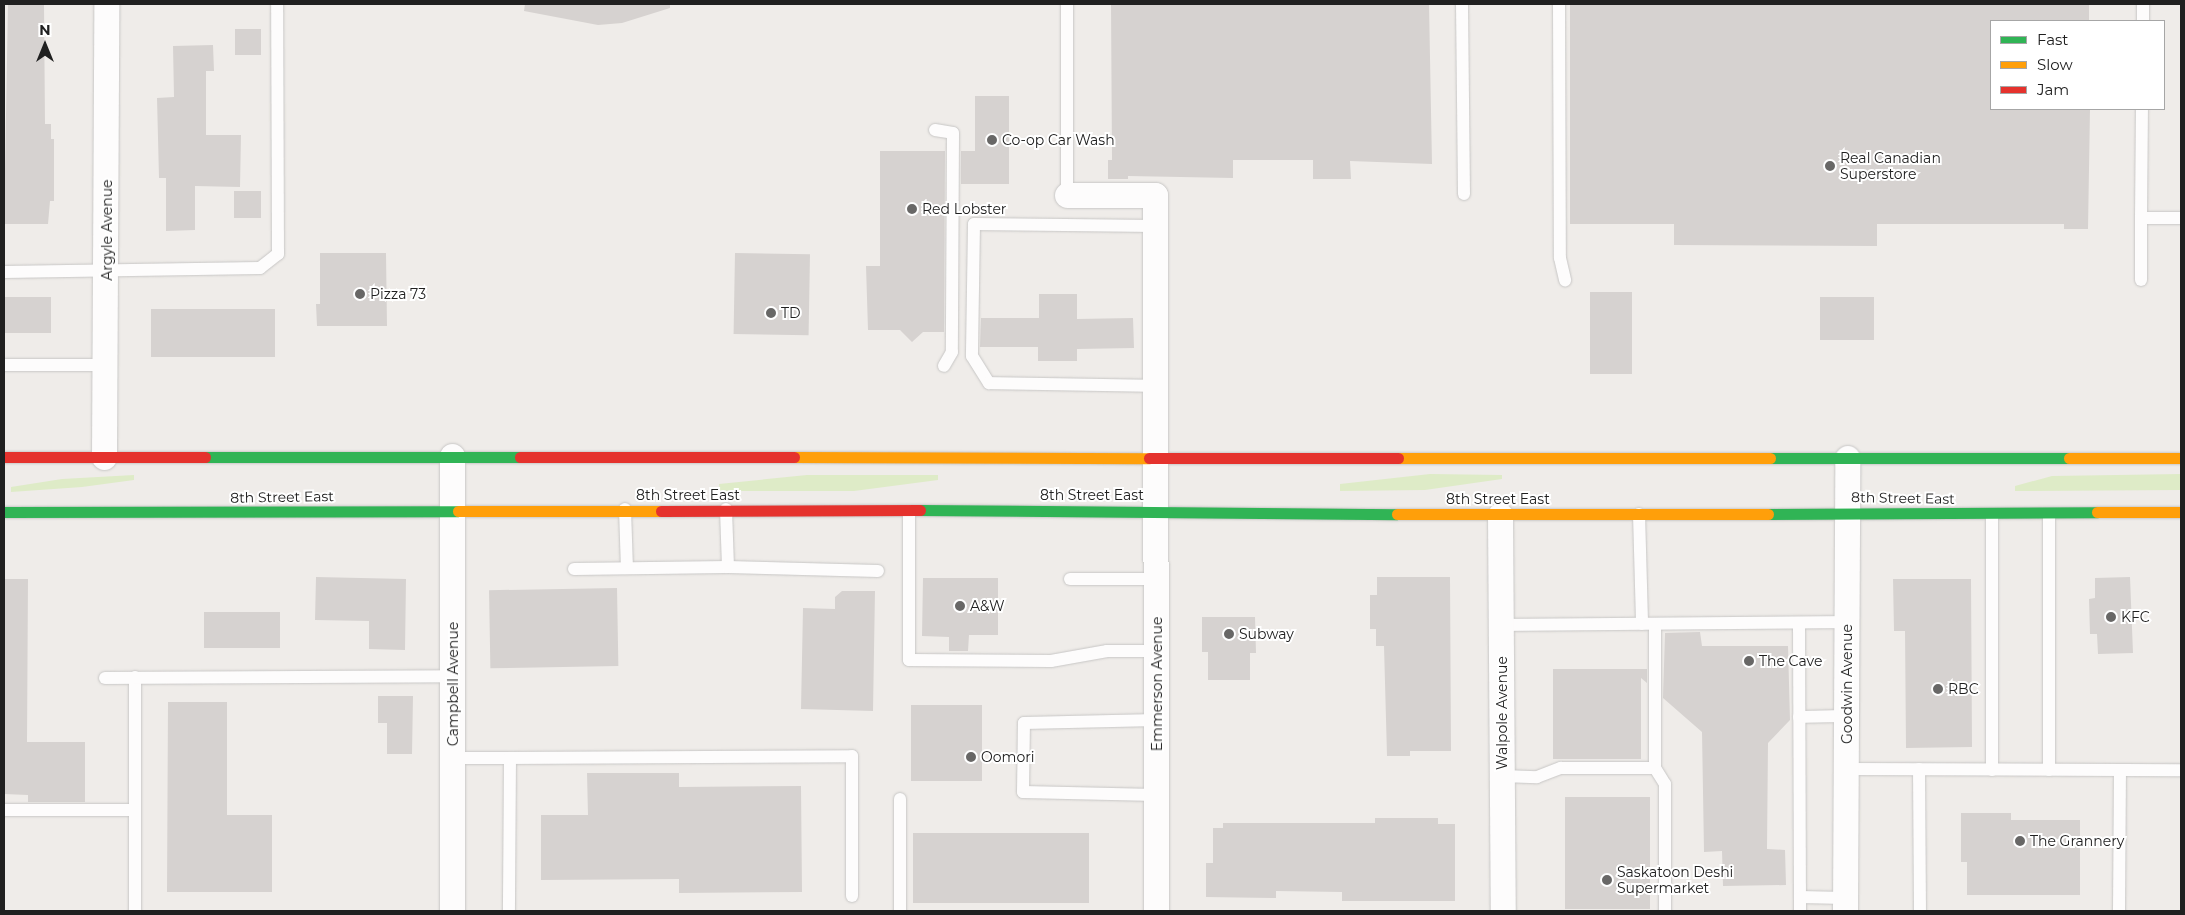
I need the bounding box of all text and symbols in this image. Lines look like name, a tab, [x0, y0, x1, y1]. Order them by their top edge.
north arrow	[20, 20, 70, 70]
legend	[1990, 20, 2165, 110]
text: N	[39, 21, 51, 39]
text: Fast	[2037, 30, 2068, 49]
text: Slow	[2037, 55, 2073, 74]
text: Jam	[2037, 80, 2069, 99]
place label: Co-op Car Wash	[1002, 132, 1115, 148]
marker: Co-op Car Wash	[986, 134, 998, 146]
place label: Real Canadian Superstore	[1840, 150, 1941, 182]
marker: Real Canadian Superstore	[1824, 160, 1836, 172]
street label: Argyle Avenue	[99, 179, 115, 281]
place label: Red Lobster	[922, 201, 1006, 217]
marker: Red Lobster	[906, 203, 918, 215]
place label: Pizza 73	[370, 286, 426, 302]
marker: Pizza 73	[354, 288, 366, 300]
place label: TD	[781, 305, 801, 321]
marker: TD	[765, 307, 777, 319]
street label: 8th Street East	[636, 487, 740, 503]
street label: 8th Street East	[1040, 487, 1144, 503]
street label: 8th Street East	[230, 488, 334, 506]
street label: 8th Street East	[1851, 489, 1955, 507]
street label: 8th Street East	[1446, 491, 1550, 507]
place label: A&W	[970, 598, 1005, 614]
marker: A&W	[954, 600, 966, 612]
place label: KFC	[2121, 609, 2150, 625]
marker: KFC	[2105, 611, 2117, 623]
street label: Emmerson Avenue	[1149, 617, 1165, 751]
street label: Campbell Avenue	[445, 622, 461, 746]
street label: Goodwin Avenue	[1839, 624, 1855, 744]
place label: Subway	[1239, 626, 1294, 642]
marker: Subway	[1223, 628, 1235, 640]
place label: The Cave	[1759, 653, 1822, 669]
marker: The Cave	[1743, 655, 1755, 667]
street label: Walpole Avenue	[1494, 656, 1510, 770]
place label: RBC	[1948, 681, 1979, 697]
marker: RBC	[1932, 683, 1944, 695]
place label: Oomori	[981, 749, 1034, 765]
marker: Oomori	[965, 751, 977, 763]
place label: The Grannery	[2030, 833, 2124, 849]
marker: The Grannery	[2014, 835, 2026, 847]
place label: Saskatoon Deshi Supermarket	[1617, 864, 1733, 896]
marker: Saskatoon Deshi Supermarket	[1601, 874, 1613, 886]

